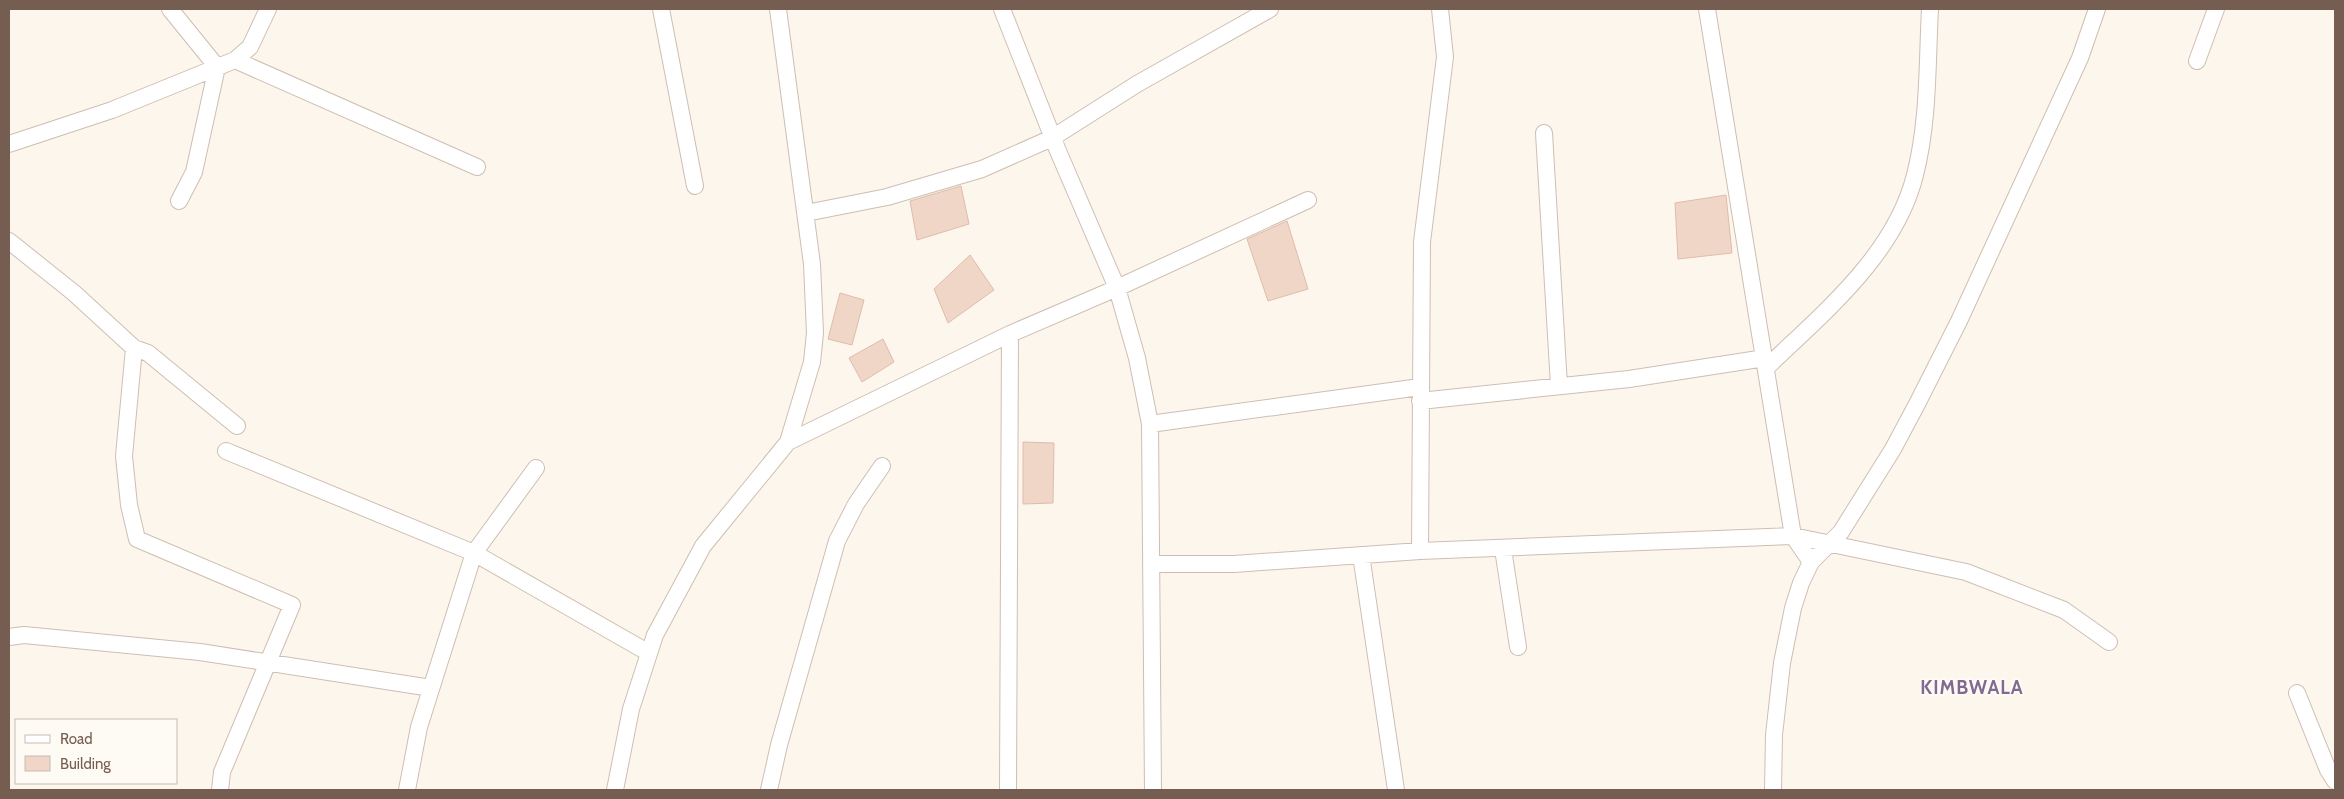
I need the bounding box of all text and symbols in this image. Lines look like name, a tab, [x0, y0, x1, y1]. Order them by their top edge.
district label: KIMBWALA	[1920, 676, 2024, 699]
legend	[15, 719, 178, 784]
text: Road	[60, 730, 93, 748]
text: Building	[60, 755, 111, 773]

